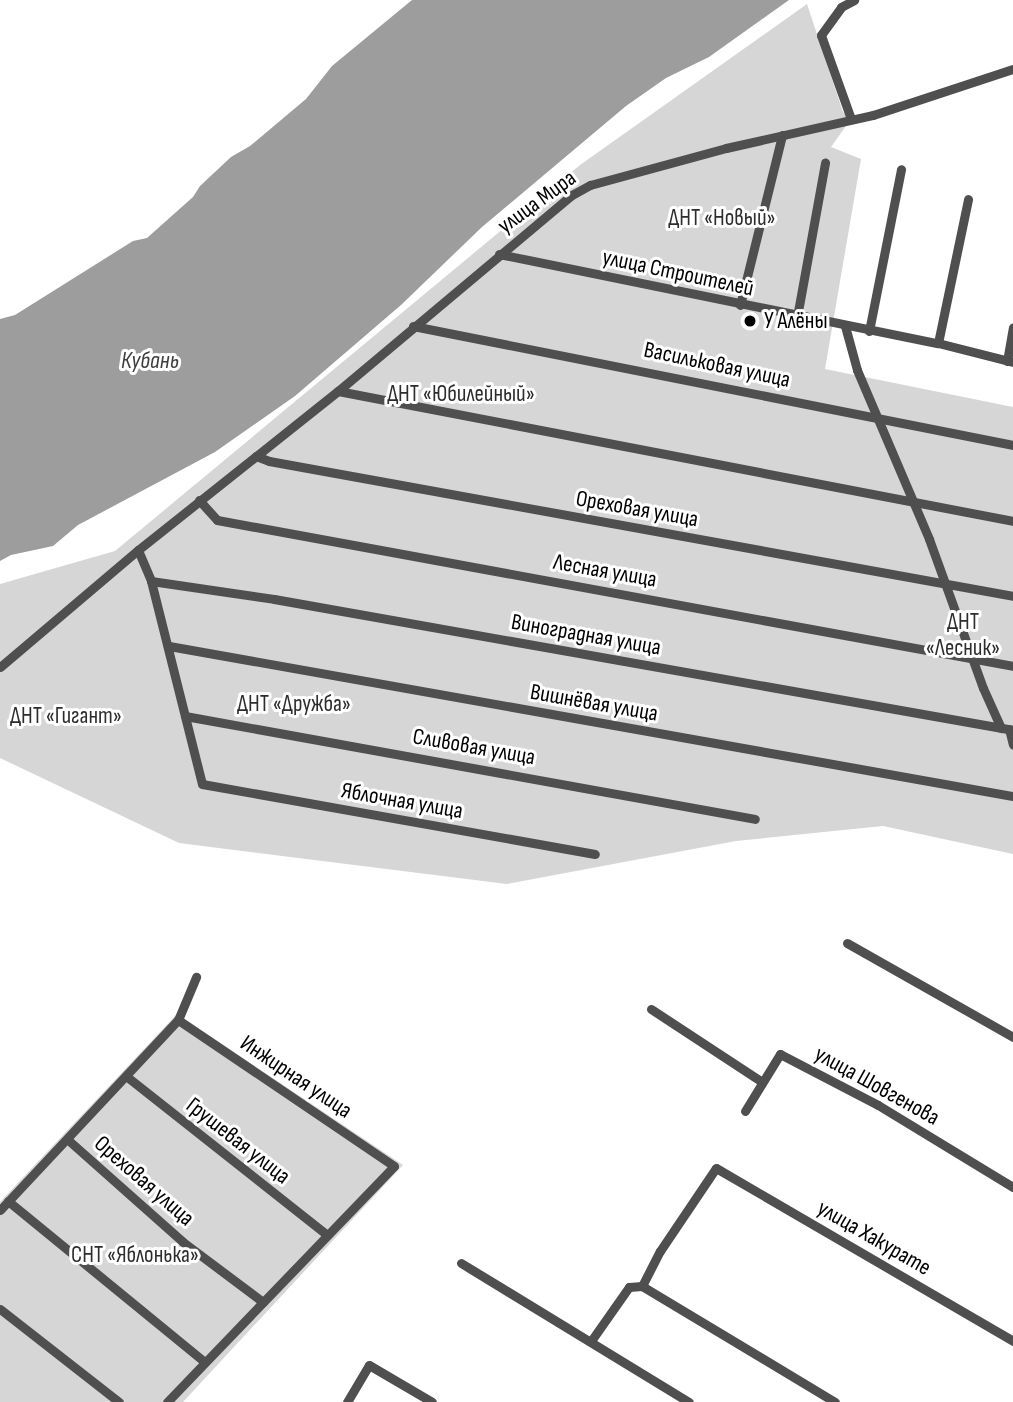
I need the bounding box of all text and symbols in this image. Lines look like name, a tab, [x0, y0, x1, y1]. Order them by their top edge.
street label: улица Мира	[492, 164, 582, 240]
park label: ДНТ «Новый»	[668, 204, 776, 232]
street label: улица Строителей	[600, 243, 756, 303]
place label: У Алёны	[764, 307, 828, 335]
marker: У Алёны	[742, 313, 758, 329]
street label: Васильковая улица	[641, 336, 793, 394]
water label: Кубань	[121, 347, 179, 375]
park label: ДНТ «Юбилейный»	[387, 380, 535, 408]
street label: Ореховая улица	[574, 485, 700, 533]
street label: Лесная улица	[551, 548, 659, 594]
street label: Виноградная улица	[509, 608, 663, 662]
park label: ДНТ «Лесник»	[926, 608, 1000, 662]
street label: Вишнёвая улица	[528, 678, 660, 728]
park label: ДНТ «Дружба»	[237, 690, 351, 718]
park label: ДНТ «Гигант»	[10, 702, 122, 730]
street label: Сливовая улица	[411, 723, 537, 771]
street label: Яблочная улица	[339, 777, 465, 825]
street label: Инжирная улица	[235, 1030, 357, 1124]
street label: улица Шовгенова	[810, 1040, 944, 1132]
street label: Грушевая улица	[180, 1092, 296, 1190]
street label: Ореховая улица	[88, 1130, 200, 1232]
street label: улица Хакурате	[812, 1194, 936, 1282]
park label: СНТ «Яблонька»	[71, 1241, 199, 1269]

